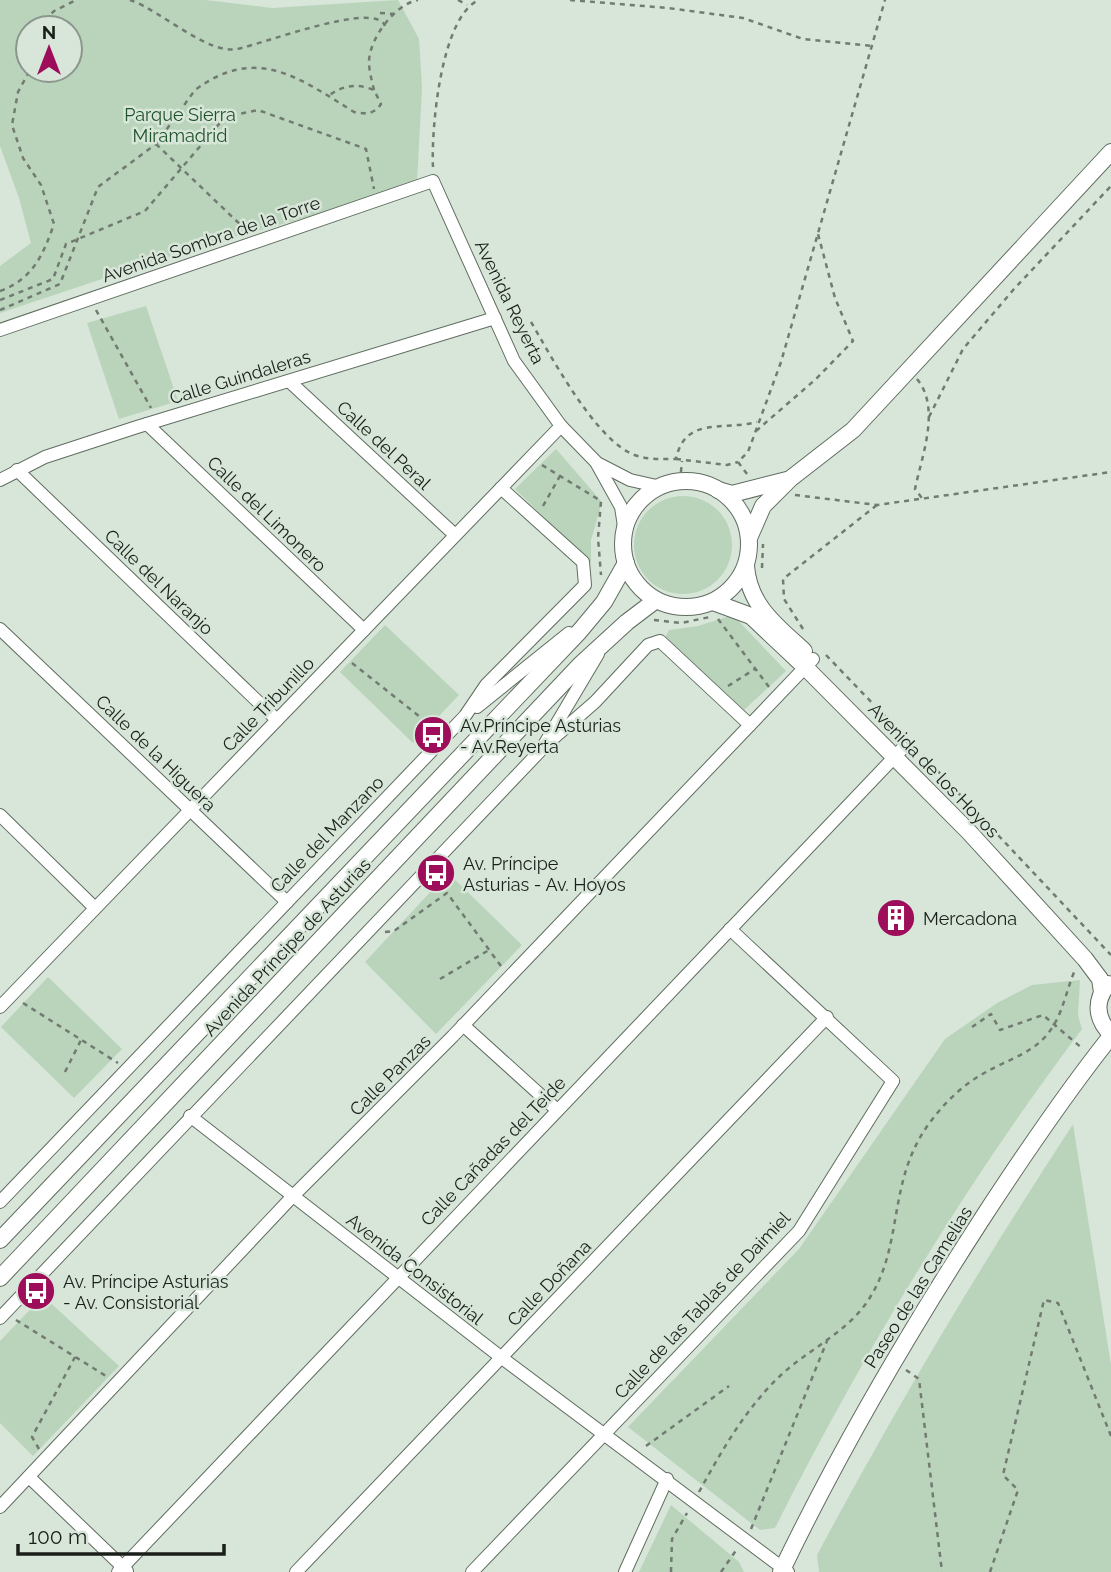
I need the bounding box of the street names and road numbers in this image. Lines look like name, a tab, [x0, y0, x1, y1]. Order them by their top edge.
street label: Avenida Sombra de la Torre	[99, 192, 323, 286]
street label: Avenida Reyerta	[471, 237, 549, 367]
street label: Calle Guindaleras	[167, 345, 313, 408]
street label: Calle del Peral	[333, 396, 435, 494]
street label: Calle del Limonero	[203, 452, 331, 576]
street label: Calle del Naranjo	[100, 525, 218, 639]
street label: Calle Tribunillo	[218, 652, 318, 755]
street label: Calle de la Higuera	[92, 690, 220, 816]
street label: Avenida de los Hoyos	[864, 698, 1004, 842]
street label: Calle del Manzano	[266, 771, 388, 897]
street label: Avenida Príncipe de Asturias	[199, 854, 375, 1040]
street label: Calle Panzas	[345, 1030, 435, 1120]
street label: Calle Cañadas del Teide	[416, 1072, 570, 1230]
street label: Paseo de las Camelias	[860, 1202, 976, 1372]
street label: Calle de las Tablas de Daimiel	[610, 1207, 794, 1403]
street label: Avenida Consistorial	[342, 1209, 488, 1329]
street label: Calle Doñana	[503, 1236, 595, 1330]

